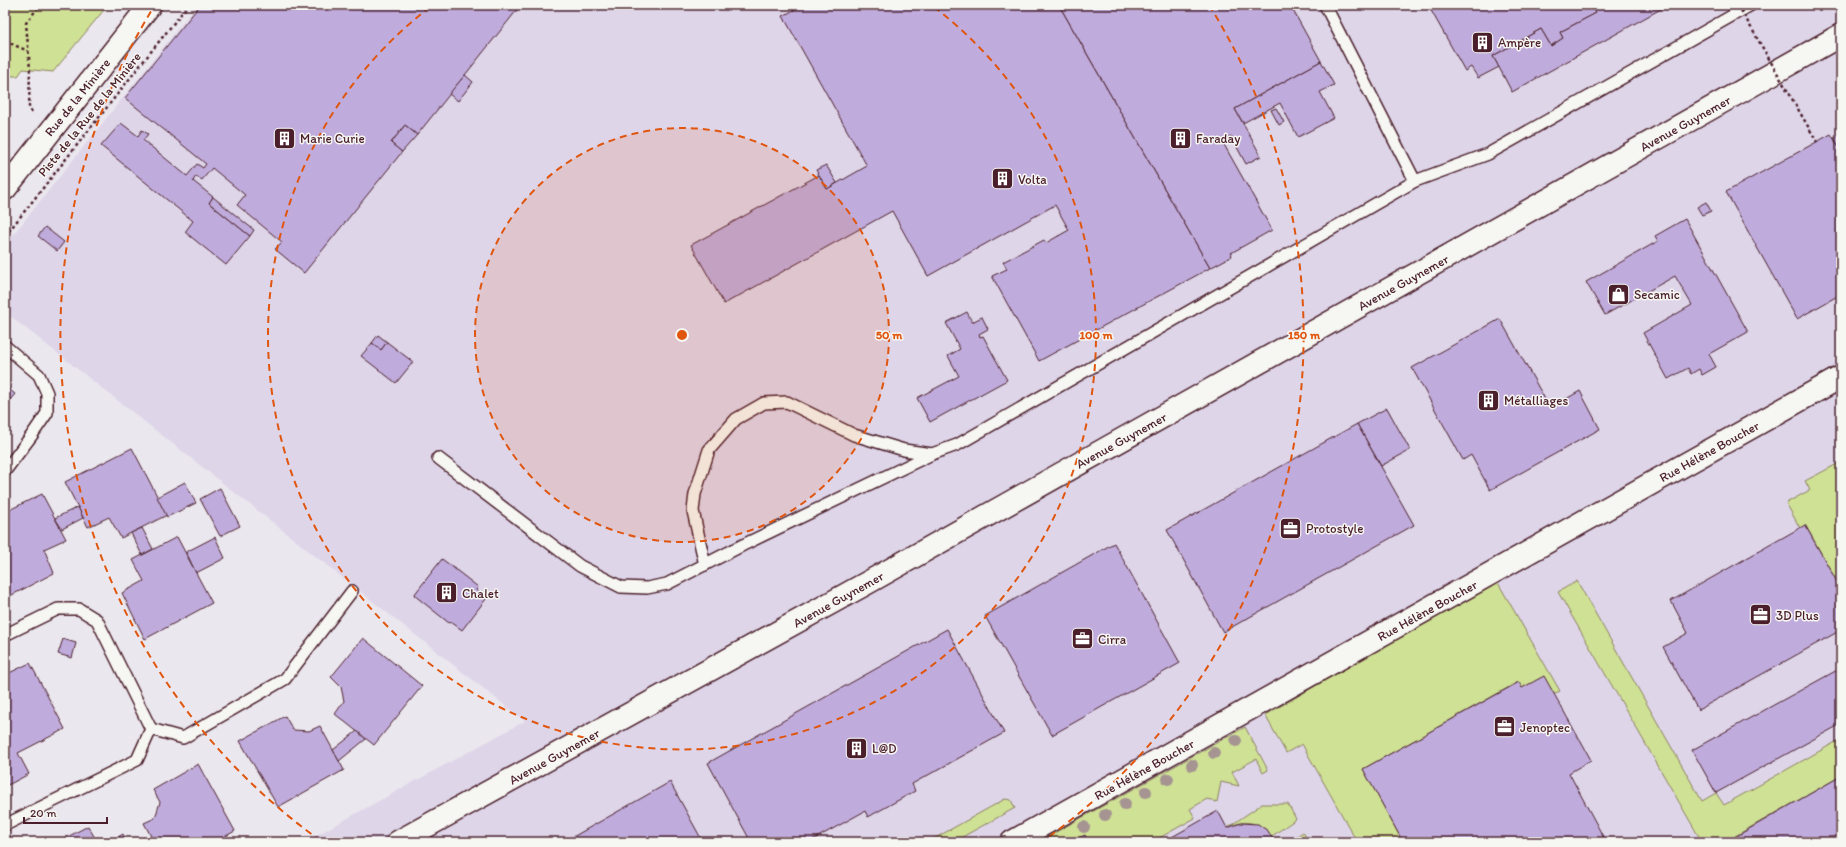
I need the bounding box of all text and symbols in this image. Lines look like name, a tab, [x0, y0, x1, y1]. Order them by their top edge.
building icon: Ampère	[1470, 29, 1496, 55]
place label: Ampère	[1498, 35, 1541, 50]
street label: Piste de la Rue de la Minière	[35, 49, 144, 179]
street label: Rue de la Minière	[41, 55, 113, 139]
street label: Avenue Guynemer	[1637, 92, 1734, 155]
building icon: Marie Curie	[272, 125, 298, 151]
building icon: Faraday	[1168, 125, 1194, 151]
place label: Marie Curie	[300, 131, 365, 146]
place label: Faraday	[1196, 131, 1240, 146]
building icon: Volta	[989, 166, 1015, 192]
place label: Volta	[1018, 172, 1047, 187]
street label: Avenue Guynemer	[1355, 251, 1452, 314]
shop icon: Secamic	[1605, 281, 1631, 307]
place label: Secamic	[1634, 287, 1680, 302]
centre of rings	[675, 328, 689, 342]
text: 50 m	[876, 328, 903, 342]
text: 100 m	[1079, 328, 1113, 342]
text: 150 m	[1288, 328, 1321, 342]
building icon: Métalliages	[1475, 387, 1501, 413]
place label: Métalliages	[1504, 393, 1568, 408]
street label: Avenue Guynemer	[1073, 409, 1170, 472]
street label: Rue Hélène Boucher	[1657, 418, 1762, 485]
office icon: Protostyle	[1277, 515, 1303, 541]
place label: Protostyle	[1306, 521, 1364, 536]
street label: Avenue Guynemer	[790, 568, 887, 631]
street label: Rue Hélène Boucher	[1375, 577, 1480, 644]
building icon: Chalet	[434, 580, 460, 606]
place label: Chalet	[462, 586, 499, 601]
office icon: 3D Plus	[1747, 602, 1773, 628]
place label: 3D Plus	[1776, 608, 1819, 623]
office icon: Cirra	[1070, 626, 1096, 652]
place label: Cirra	[1098, 632, 1127, 647]
office icon: Jenoptec	[1492, 714, 1518, 740]
place label: Jenoptec	[1520, 720, 1570, 735]
street label: Avenue Guynemer	[506, 725, 603, 788]
building icon: L@D	[843, 735, 869, 761]
street label: Rue Hélène Boucher	[1092, 736, 1197, 803]
place label: L@D	[872, 741, 897, 756]
scale bar	[24, 799, 107, 825]
text: 20 m	[30, 806, 57, 820]

